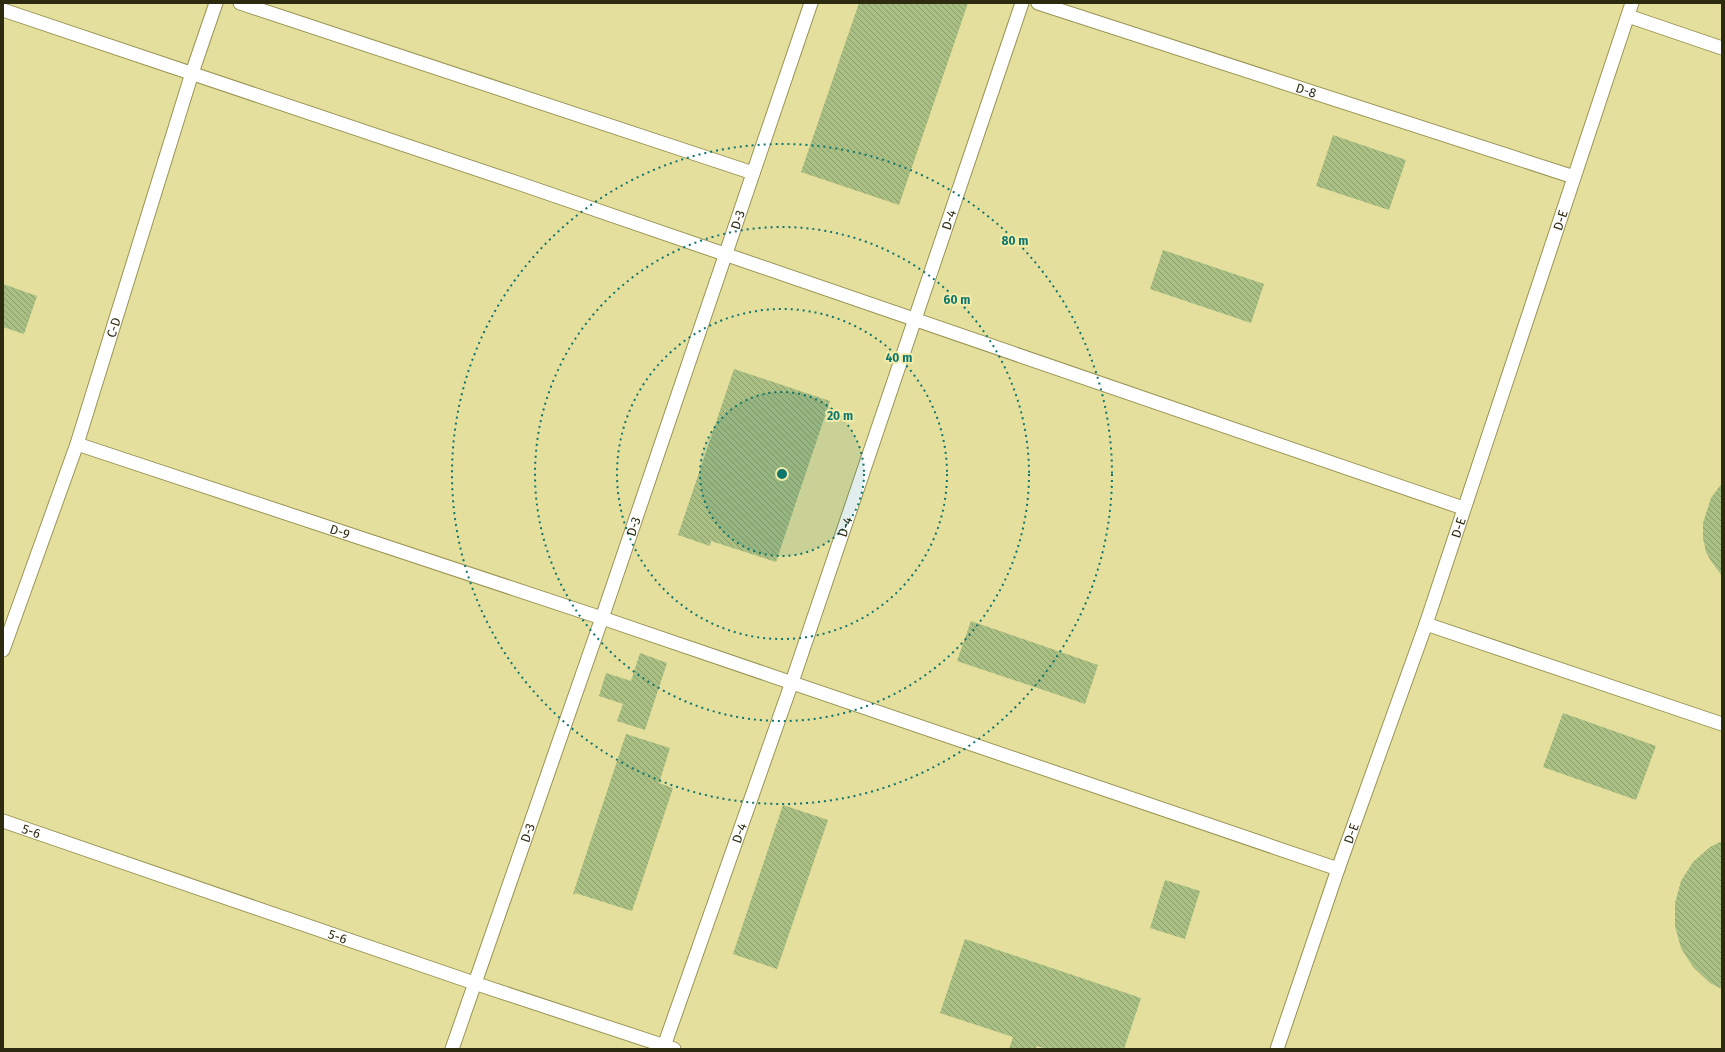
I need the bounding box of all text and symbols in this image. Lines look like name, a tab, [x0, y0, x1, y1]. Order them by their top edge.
street label: D-8	[1294, 80, 1318, 101]
street label: D-3	[728, 208, 748, 231]
street label: D-4	[939, 208, 959, 232]
street label: D-E	[1550, 208, 1571, 232]
text: 80 m	[1002, 234, 1028, 248]
text: 60 m	[944, 293, 970, 307]
street label: C-D	[103, 316, 124, 339]
text: 40 m	[886, 351, 912, 365]
text: 20 m	[827, 409, 853, 423]
centre of rings	[775, 467, 789, 481]
street label: D-3	[623, 515, 644, 538]
street label: D-4	[835, 515, 855, 539]
street label: D-E	[1448, 516, 1469, 540]
street label: D-9	[328, 521, 352, 542]
street label: 5-6	[20, 821, 43, 841]
street label: D-3	[517, 821, 538, 844]
street label: D-4	[729, 821, 750, 845]
street label: D-E	[1341, 821, 1362, 846]
street label: 5-6	[326, 926, 349, 947]

